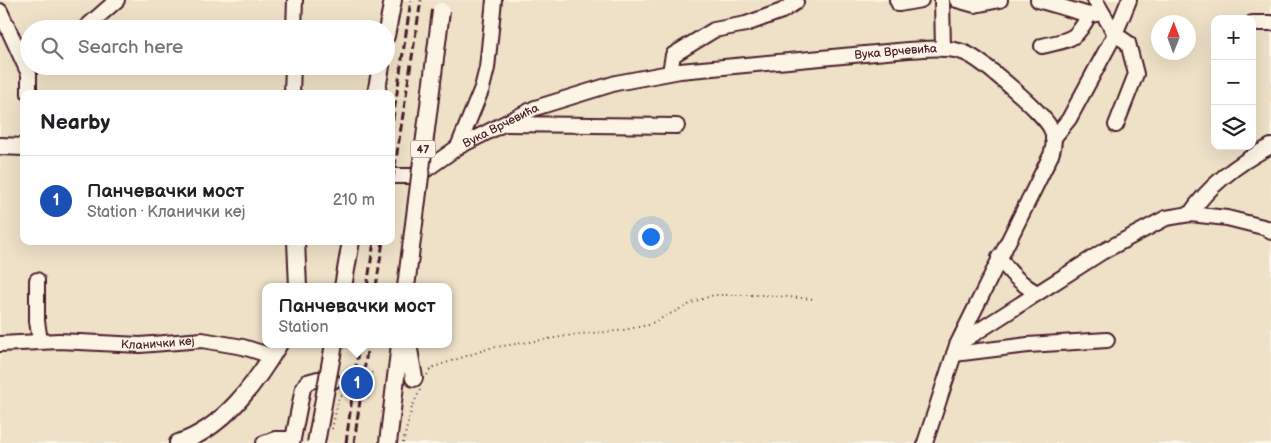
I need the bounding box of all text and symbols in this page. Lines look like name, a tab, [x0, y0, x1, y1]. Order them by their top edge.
north arrow	[1151, 15, 1196, 60]
map controls	[1211, 15, 1256, 150]
button: +	[1211, 15, 1256, 60]
search box	[20, 20, 395, 75]
icon: search	[38, 34, 66, 62]
text: Search here	[78, 36, 183, 59]
street label: Вука Врчевића	[854, 41, 937, 63]
button: −	[1211, 60, 1256, 105]
street label: Вука Врчевића	[460, 100, 541, 151]
button: layers	[1211, 105, 1256, 150]
text: Nearby	[40, 110, 110, 135]
road number: 47	[410, 140, 436, 158]
text: Панчевачки мост	[87, 180, 244, 203]
text: 1	[53, 191, 59, 210]
text: 210 m	[333, 191, 375, 210]
text: Station · Кланички кеј	[87, 203, 245, 222]
your location	[638, 224, 664, 250]
popup	[262, 283, 452, 348]
text: Панчевачки мост	[279, 295, 436, 318]
text: Station	[279, 318, 328, 337]
street label: Кланички кеј	[121, 334, 195, 353]
pin: 1	[341, 364, 373, 402]

